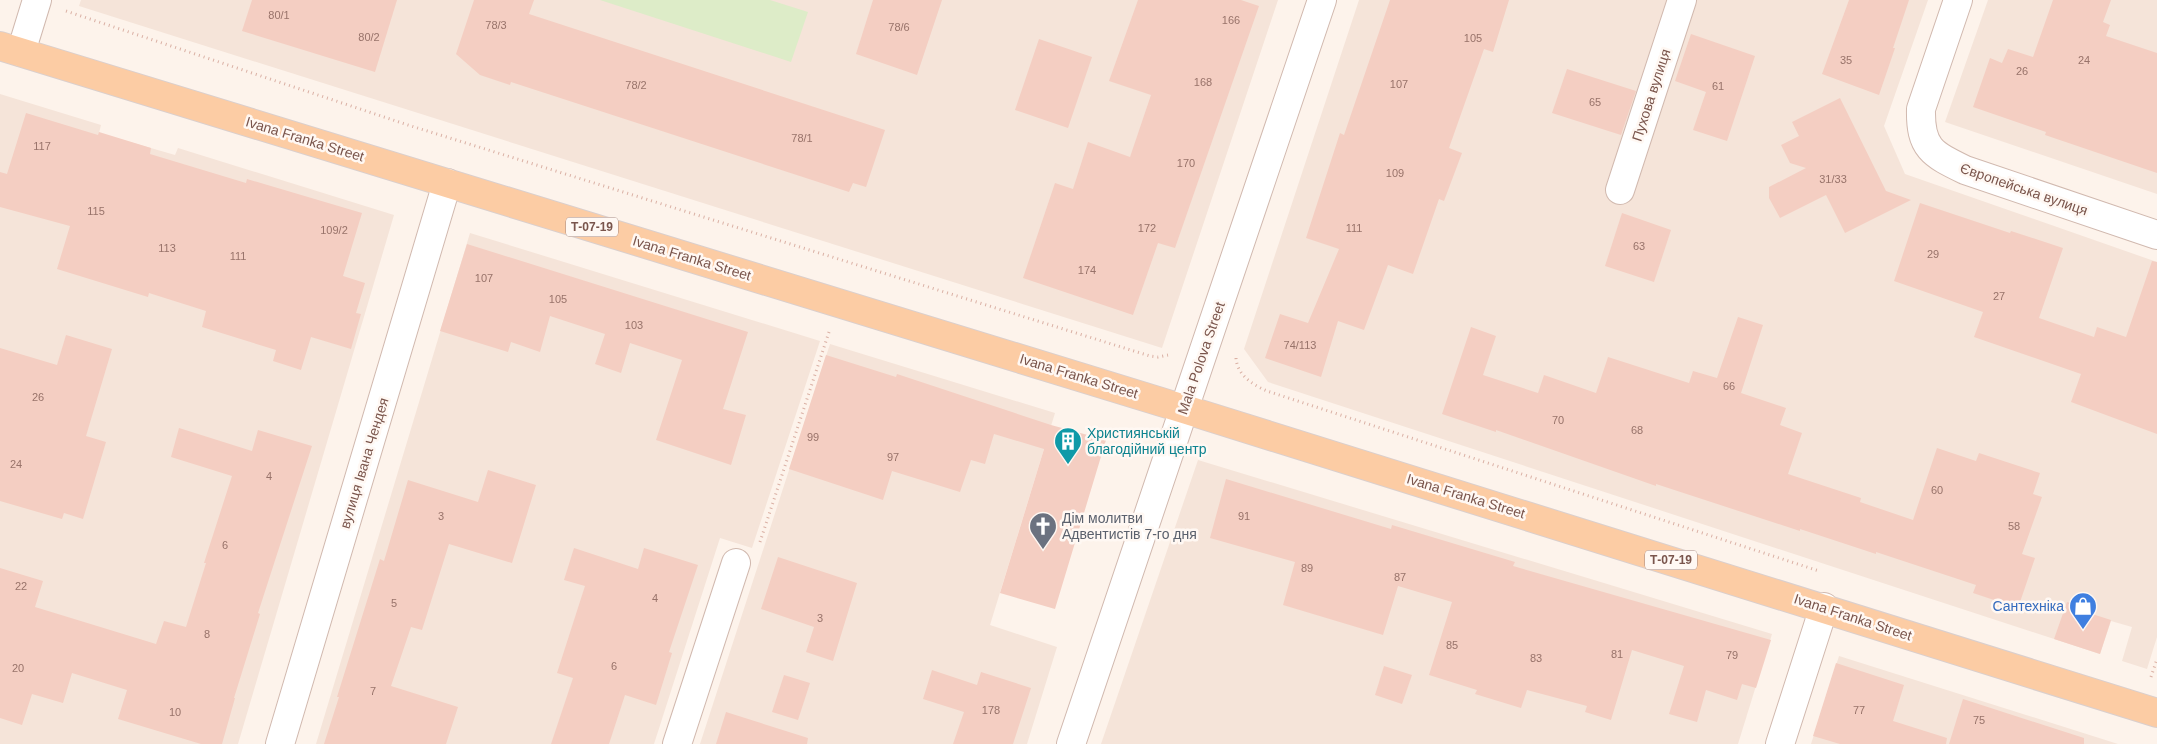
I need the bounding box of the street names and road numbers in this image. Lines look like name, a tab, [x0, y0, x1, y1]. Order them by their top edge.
street label: Пухова вулиця	[1629, 47, 1673, 143]
street label: Ivana Franka Street	[244, 113, 366, 165]
street label: Європейська вулиця	[1958, 160, 2090, 218]
road number: Т-07-19	[566, 218, 618, 236]
street label: Ivana Franka Street	[631, 232, 753, 284]
street label: Mala Polova Street	[1174, 299, 1228, 417]
street label: Ivana Franka Street	[1018, 350, 1140, 402]
street label: вулиця Івана Чендея	[336, 396, 392, 530]
street label: Ivana Franka Street	[1405, 470, 1527, 522]
road number: Т-07-19	[1645, 550, 1697, 570]
street label: Ivana Franka Street	[1792, 590, 1914, 644]

